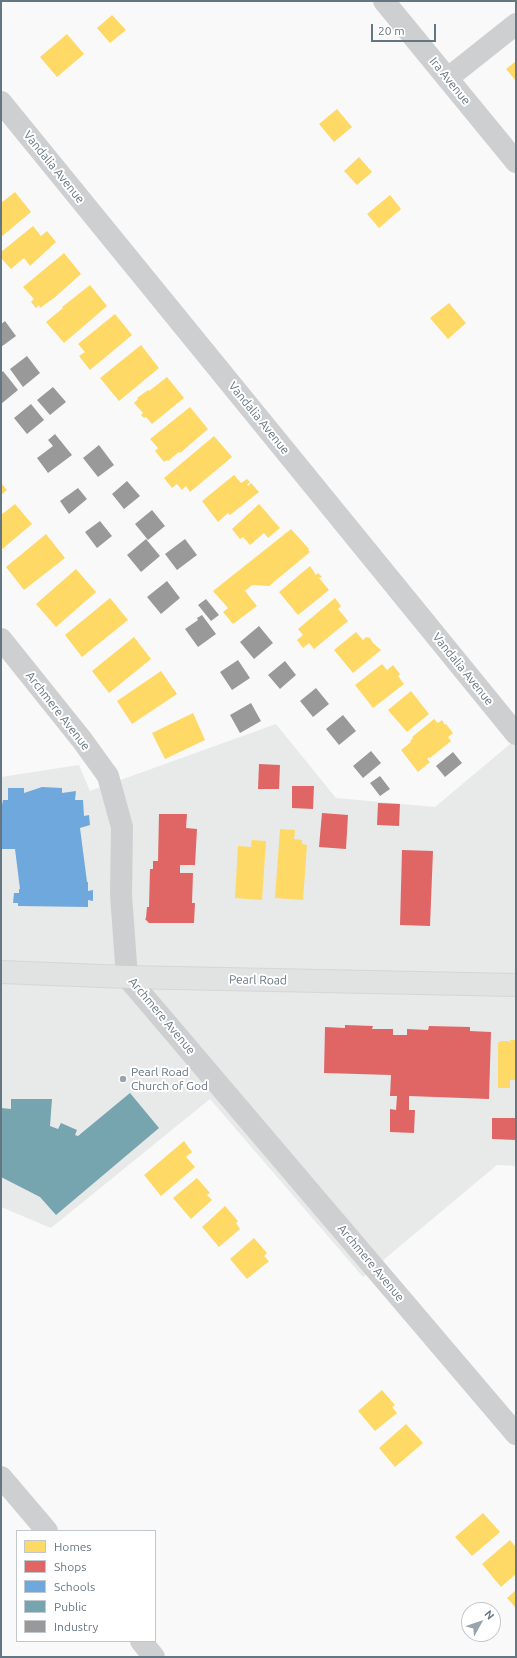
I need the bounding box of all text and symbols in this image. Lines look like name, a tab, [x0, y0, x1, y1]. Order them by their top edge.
scale bar	[373, 16, 438, 42]
text: 20 m	[378, 24, 405, 37]
street label: Ira Avenue	[426, 54, 474, 108]
street label: Vandalia Avenue	[20, 128, 88, 206]
street label: Vandalia Avenue	[225, 379, 293, 457]
street label: Vandalia Avenue	[429, 630, 497, 708]
street label: Archmere Avenue	[23, 669, 93, 753]
street label: Pearl Road	[229, 972, 287, 988]
street label: Archmere Avenue	[126, 975, 198, 1057]
place label: Pearl Road Church of God	[131, 1065, 208, 1093]
marker: Pearl Road Church of God	[118, 1074, 128, 1084]
street label: Archmere Avenue	[335, 1222, 407, 1304]
legend	[16, 1530, 156, 1642]
text: Homes	[54, 1540, 92, 1553]
text: Shops	[54, 1560, 86, 1573]
text: Schools	[54, 1580, 95, 1593]
text: Public	[54, 1600, 87, 1613]
north arrow	[461, 1602, 501, 1642]
text: N	[482, 1608, 497, 1622]
text: Industry	[54, 1620, 98, 1633]

